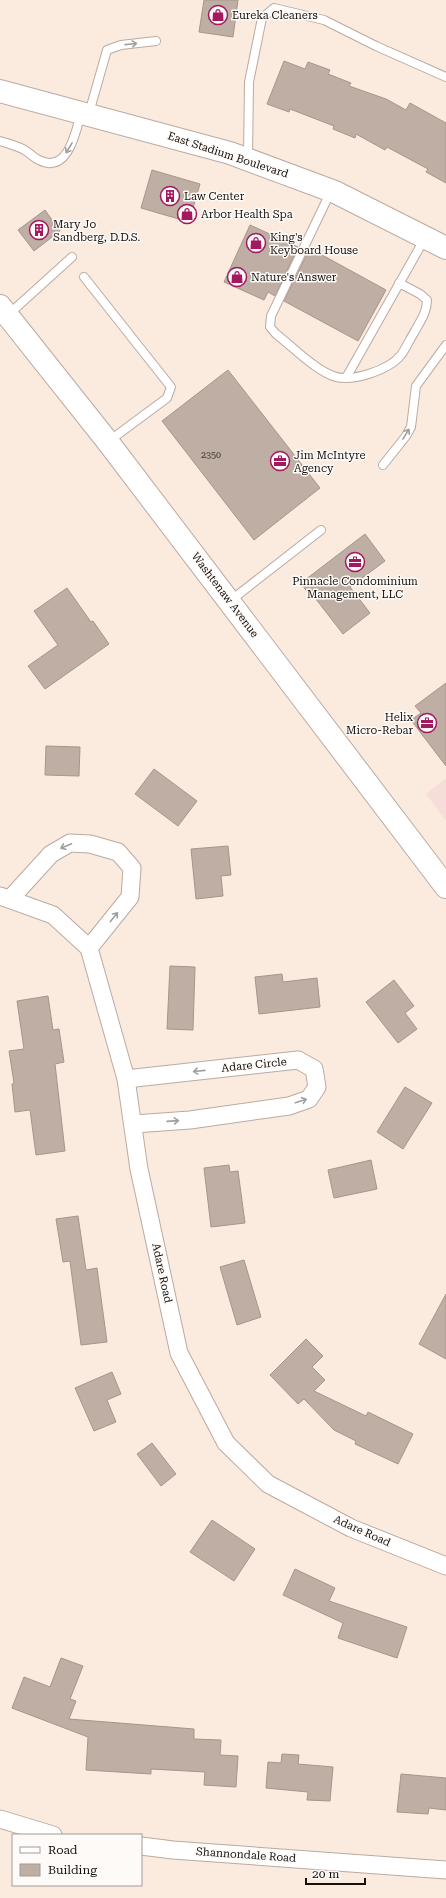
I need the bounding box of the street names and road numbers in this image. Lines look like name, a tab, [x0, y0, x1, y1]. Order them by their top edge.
street label: East Stadium Boulevard	[166, 129, 290, 181]
street label: Washtenaw Avenue	[189, 550, 261, 640]
street label: Adare Circle	[221, 1055, 287, 1075]
street label: Adare Road	[149, 1242, 175, 1304]
street label: Adare Road	[332, 1513, 392, 1549]
street label: Shannondale Road	[196, 1845, 296, 1865]

